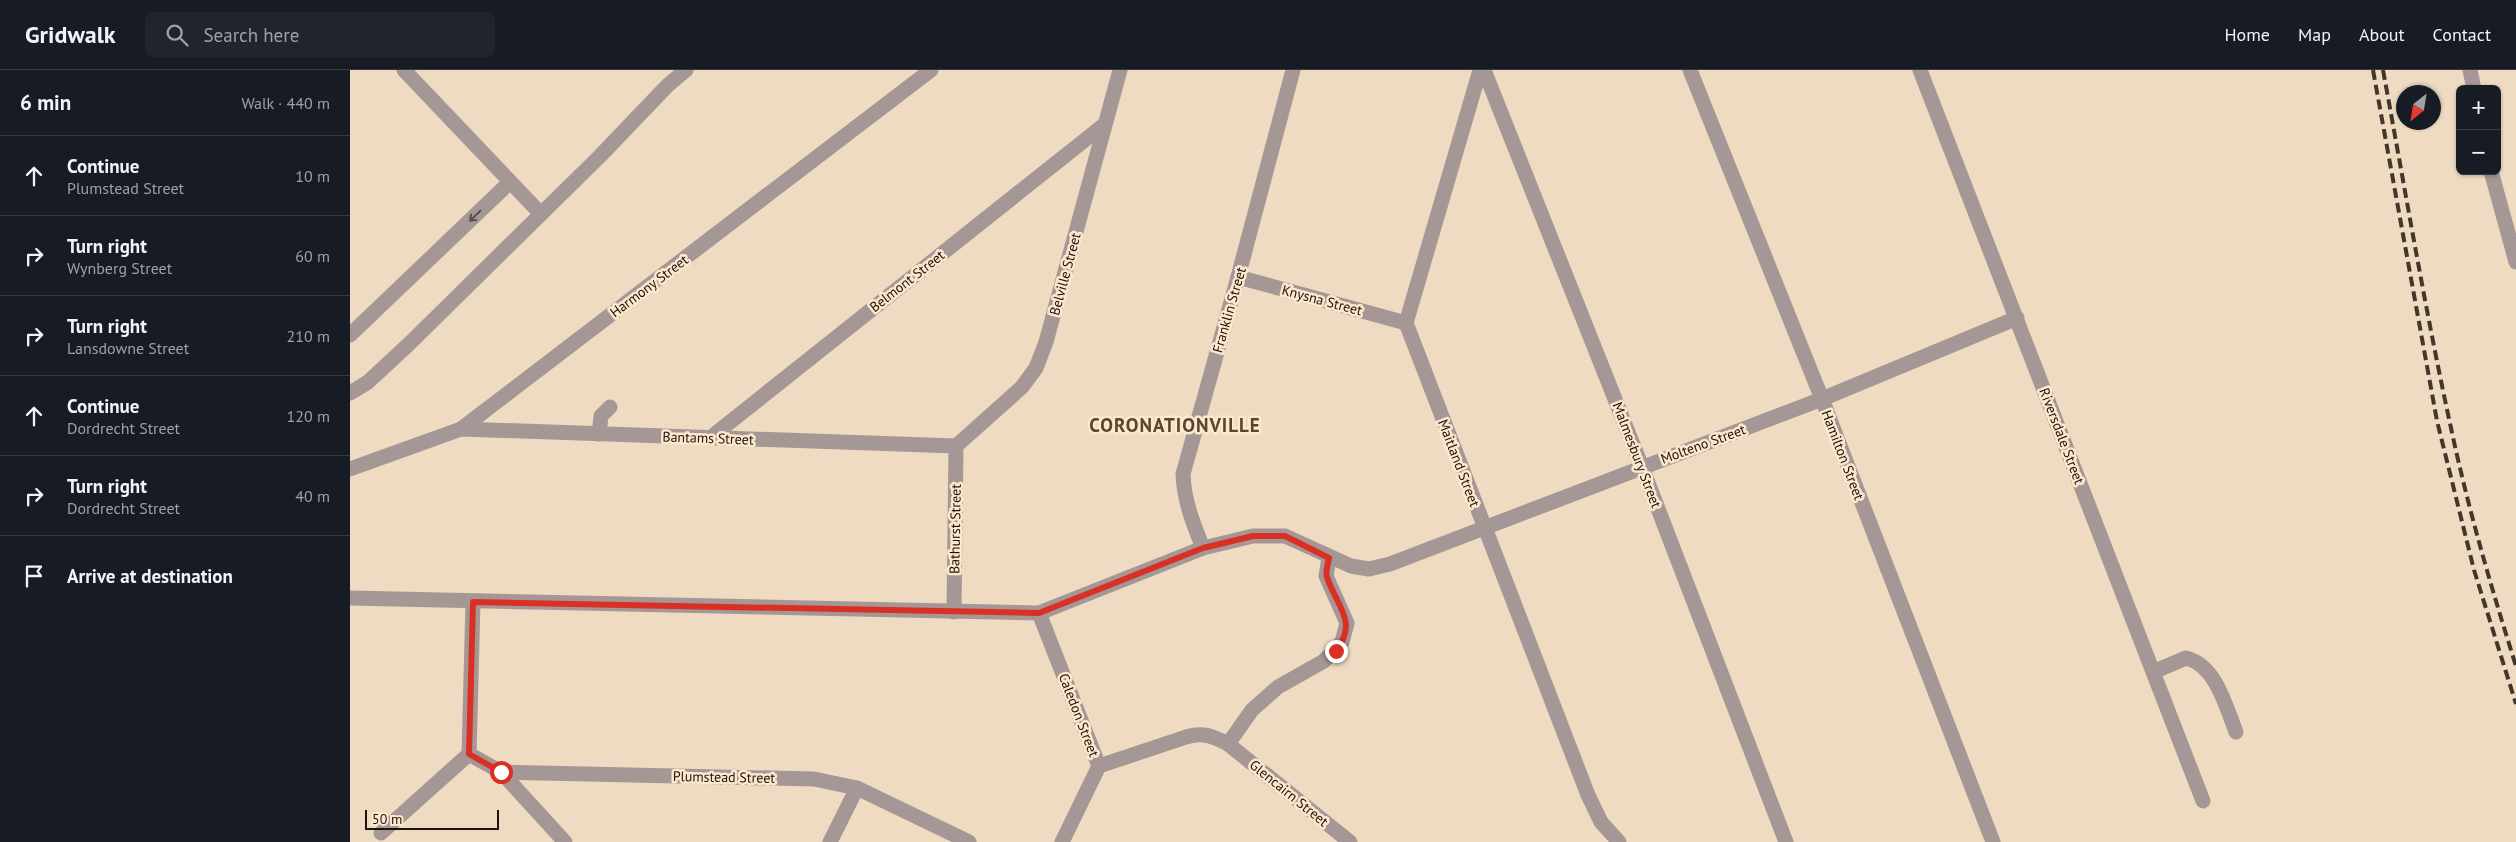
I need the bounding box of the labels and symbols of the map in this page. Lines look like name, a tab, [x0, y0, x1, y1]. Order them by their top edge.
north arrow	[2396, 85, 2441, 130]
one-way arrow	[469, 210, 481, 222]
street label: Belville Street	[1045, 231, 1085, 317]
street label: Belmont Street	[866, 246, 948, 316]
street label: Harmony Street	[606, 251, 692, 321]
street label: Franklin Street	[1208, 265, 1250, 355]
street label: Knysna Street	[1280, 281, 1364, 319]
street label: Riversdale Street	[2035, 385, 2089, 487]
street label: Malmesbury Street	[1609, 400, 1666, 511]
street label: Hamilton Street	[1818, 408, 1868, 503]
district label: CORONATIONVILLE	[1089, 413, 1261, 437]
street label: Maitland Street	[1434, 417, 1484, 510]
street label: Molteno Street	[1658, 420, 1748, 468]
street label: Bantams Street	[662, 427, 754, 449]
street label: Bathurst Street	[945, 484, 965, 574]
route end	[1325, 640, 1348, 663]
street label: Caledon Street	[1055, 671, 1103, 760]
street label: Glencairn Street	[1246, 756, 1332, 830]
route start	[490, 761, 513, 784]
street label: Plumstead Street	[673, 767, 776, 787]
scale bar	[365, 807, 499, 830]

